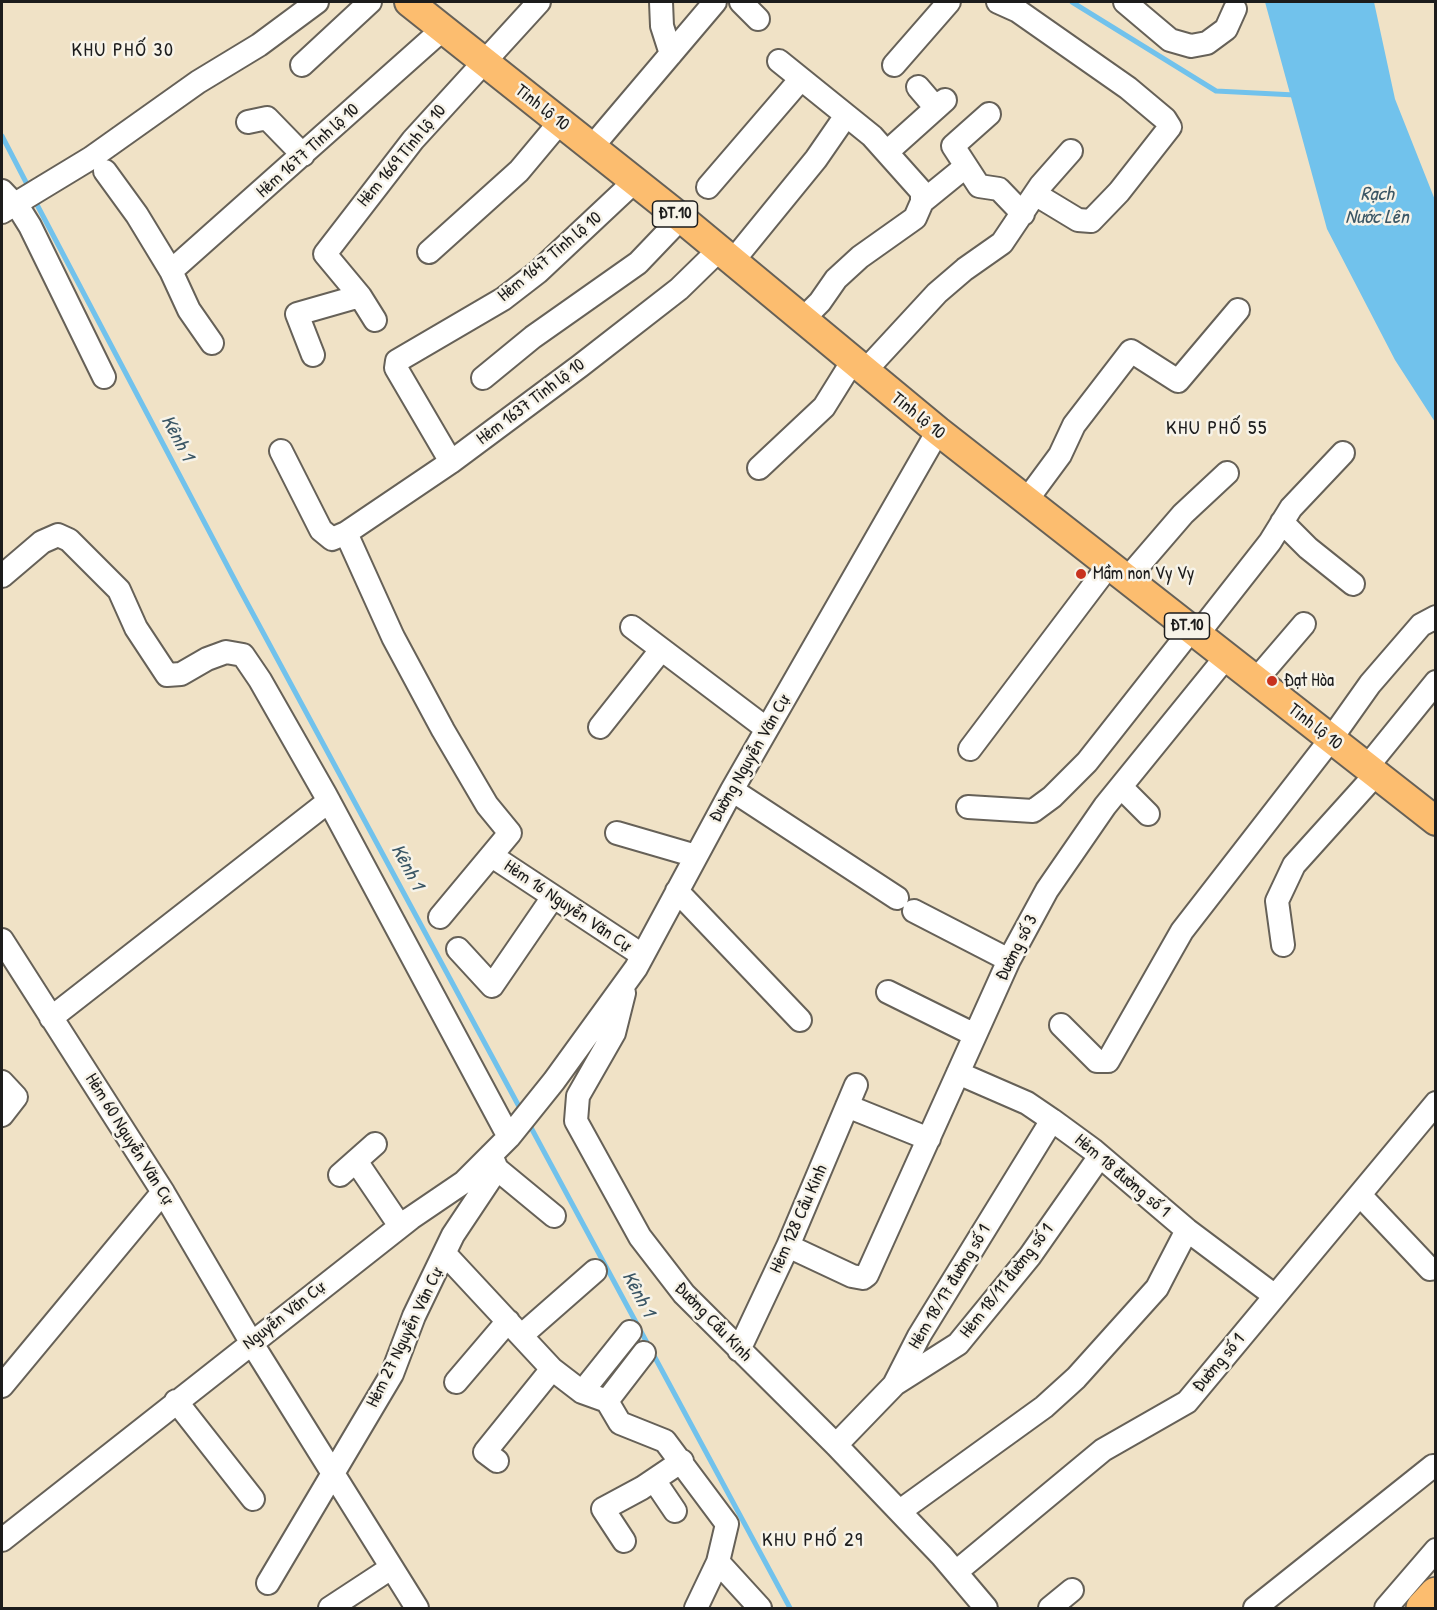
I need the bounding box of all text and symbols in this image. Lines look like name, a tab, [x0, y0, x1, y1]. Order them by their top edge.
district label: KHU PHỐ 30	[71, 39, 175, 63]
street label: Tỉnh lộ 10	[511, 80, 573, 136]
street label: Hẻm 1677 Tỉnh lộ 10	[252, 99, 364, 203]
street label: Hẻm 1669 Tỉnh lộ 10	[353, 101, 451, 211]
water label: Rạch Nước Lên	[1345, 183, 1409, 230]
road number: ĐT.10	[652, 201, 698, 227]
street label: Hẻm 1647 Tỉnh lộ 10	[494, 207, 606, 307]
street label: Hẻm 1637 Tỉnh lộ 10	[473, 354, 589, 450]
street label: Tỉnh lộ 10	[887, 388, 949, 444]
water label: Kênh 1	[155, 411, 199, 465]
district label: KHU PHỐ 55	[1166, 417, 1268, 441]
place label: Mầm non Vy Vy	[1093, 563, 1194, 585]
marker: Mầm non Vy Vy	[1074, 567, 1088, 581]
road number: ĐT.10	[1164, 613, 1210, 639]
place label: Đạt Hòa	[1284, 670, 1334, 692]
marker: Đạt Hòa	[1265, 674, 1279, 688]
street label: Đường Nguyễn Văn Cự	[705, 692, 795, 826]
street label: Tỉnh lộ 10	[1284, 699, 1346, 755]
water label: Kênh 1	[385, 840, 429, 894]
street label: Hẻm 16 Nguyễn Văn Cự	[500, 856, 634, 956]
street label: Đường số 3	[991, 911, 1043, 985]
street label: Hẻm 60 Nguyễn Văn Cự	[80, 1070, 178, 1208]
street label: Hẻm 18 đường số 1	[1070, 1130, 1174, 1222]
street label: Hẻm 128 Cầu Kinh	[765, 1162, 833, 1276]
street label: Hẻm 18/11 đường số 1	[956, 1220, 1058, 1342]
street label: Hẻm 18/17 đường số 1	[904, 1221, 996, 1353]
street label: Hẻm 27 Nguyễn Văn Cự	[362, 1265, 448, 1411]
water label: Kênh 1	[616, 1267, 660, 1321]
street label: Nguyễn Văn Cự	[239, 1277, 329, 1355]
street label: Đường Cầu Kinh	[670, 1278, 756, 1366]
street label: Đường số 1	[1188, 1329, 1250, 1397]
district label: KHU PHỐ 29	[762, 1529, 864, 1553]

